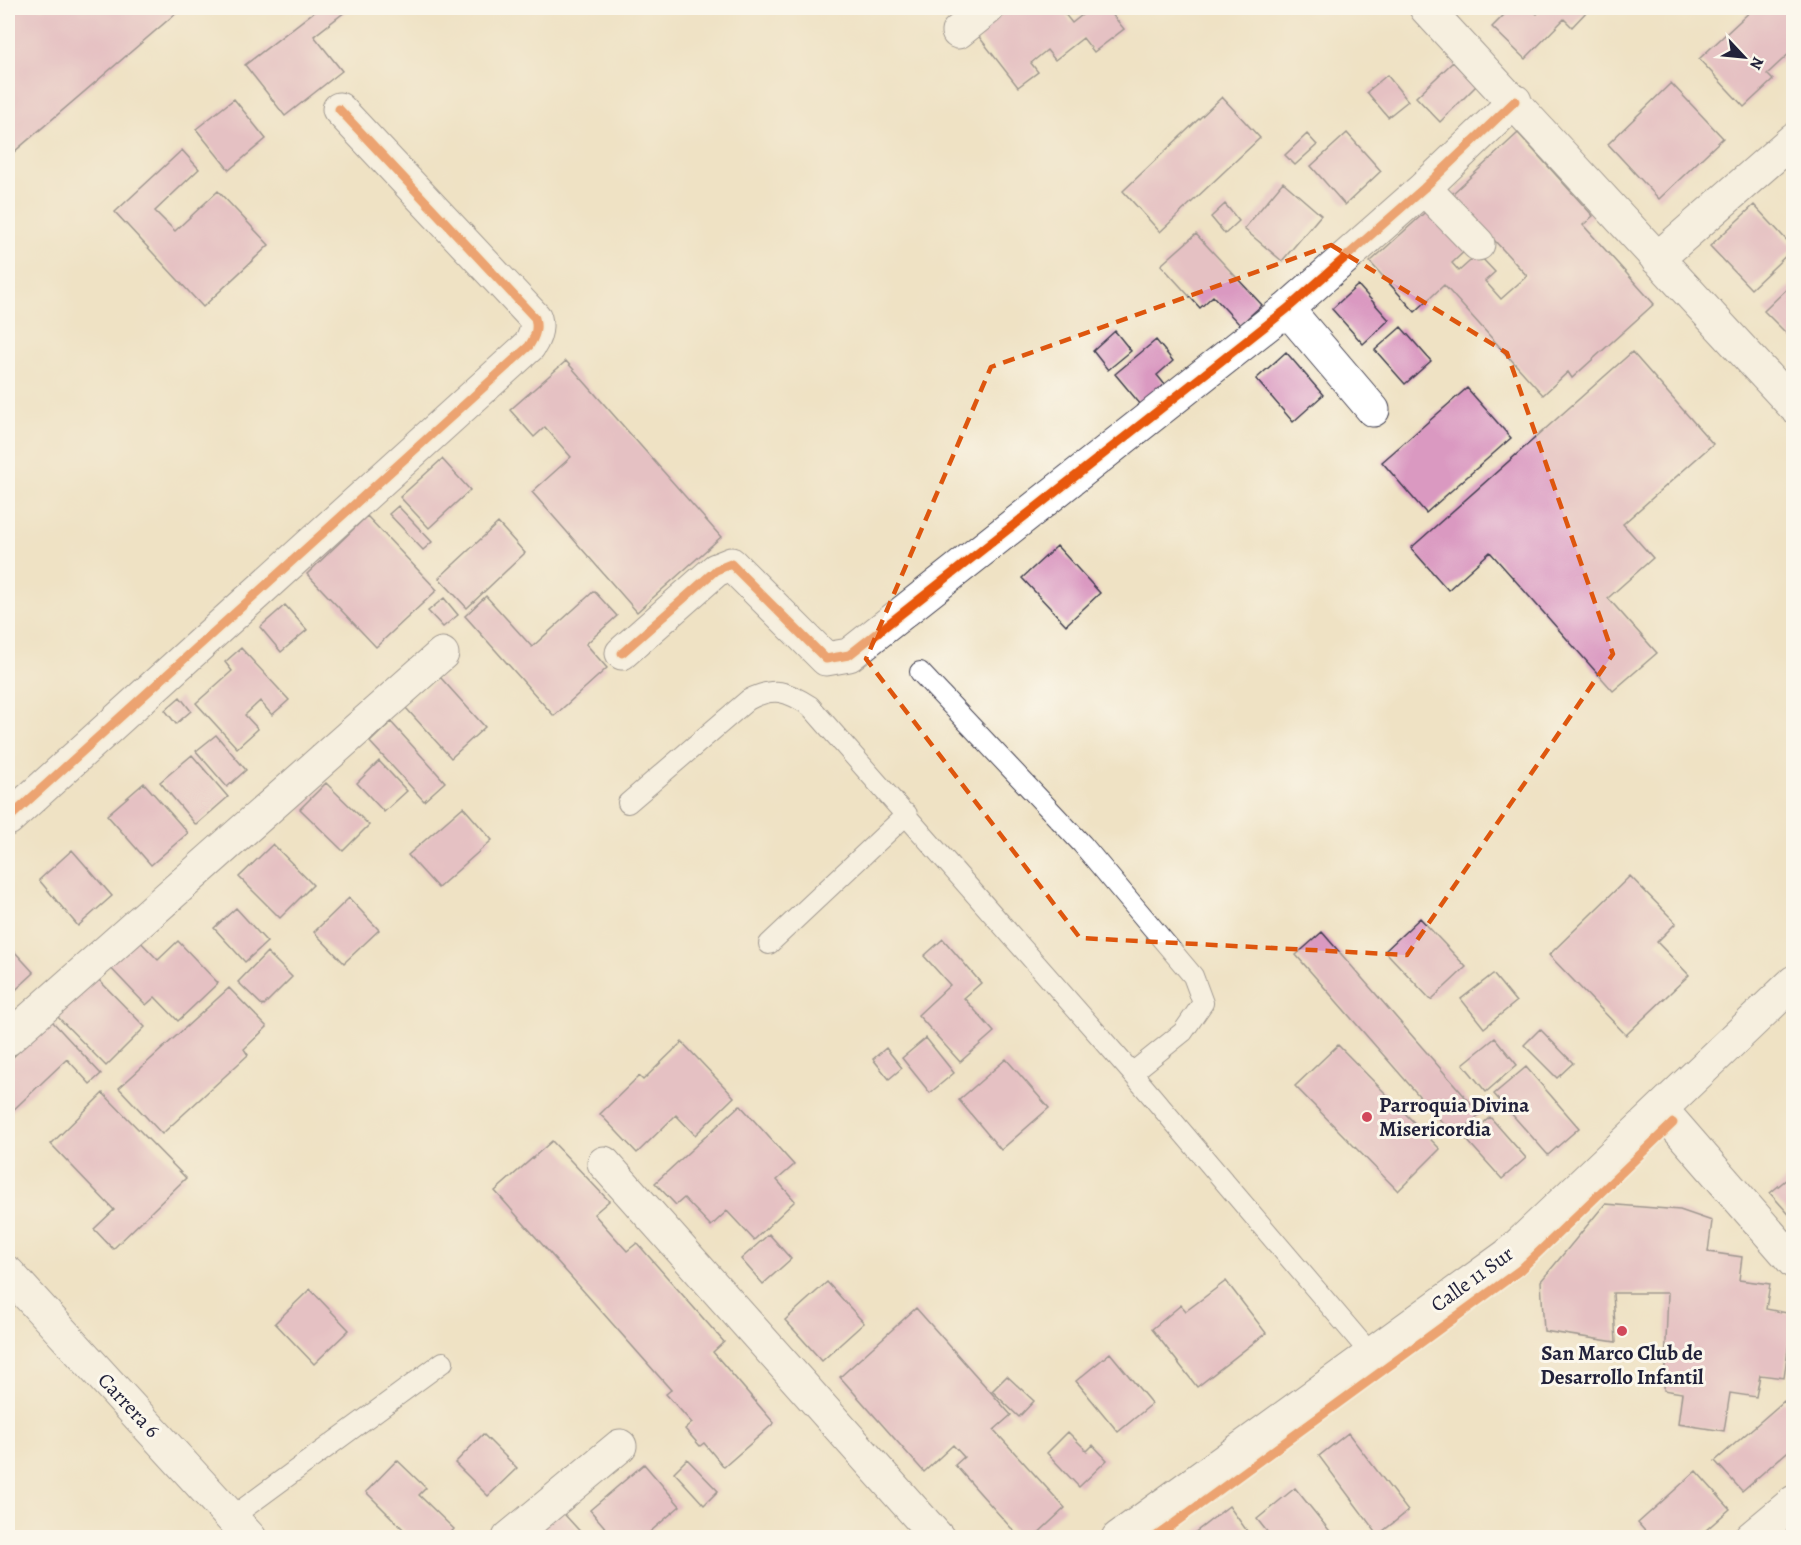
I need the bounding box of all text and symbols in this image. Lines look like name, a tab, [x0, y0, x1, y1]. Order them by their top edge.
north arrow	[1714, 27, 1774, 87]
text: N	[1744, 53, 1769, 74]
place label: Parroquia Divina Misericordia	[1379, 1091, 1530, 1143]
marker: Parroquia Divina Misericordia	[1360, 1110, 1374, 1124]
street label: Calle 11 Sur	[1425, 1240, 1519, 1318]
marker: San Marco Club de Desarrollo Infantil	[1615, 1324, 1629, 1338]
place label: San Marco Club de Desarrollo Infantil	[1540, 1339, 1704, 1391]
street label: Carrera 6	[92, 1366, 167, 1444]

